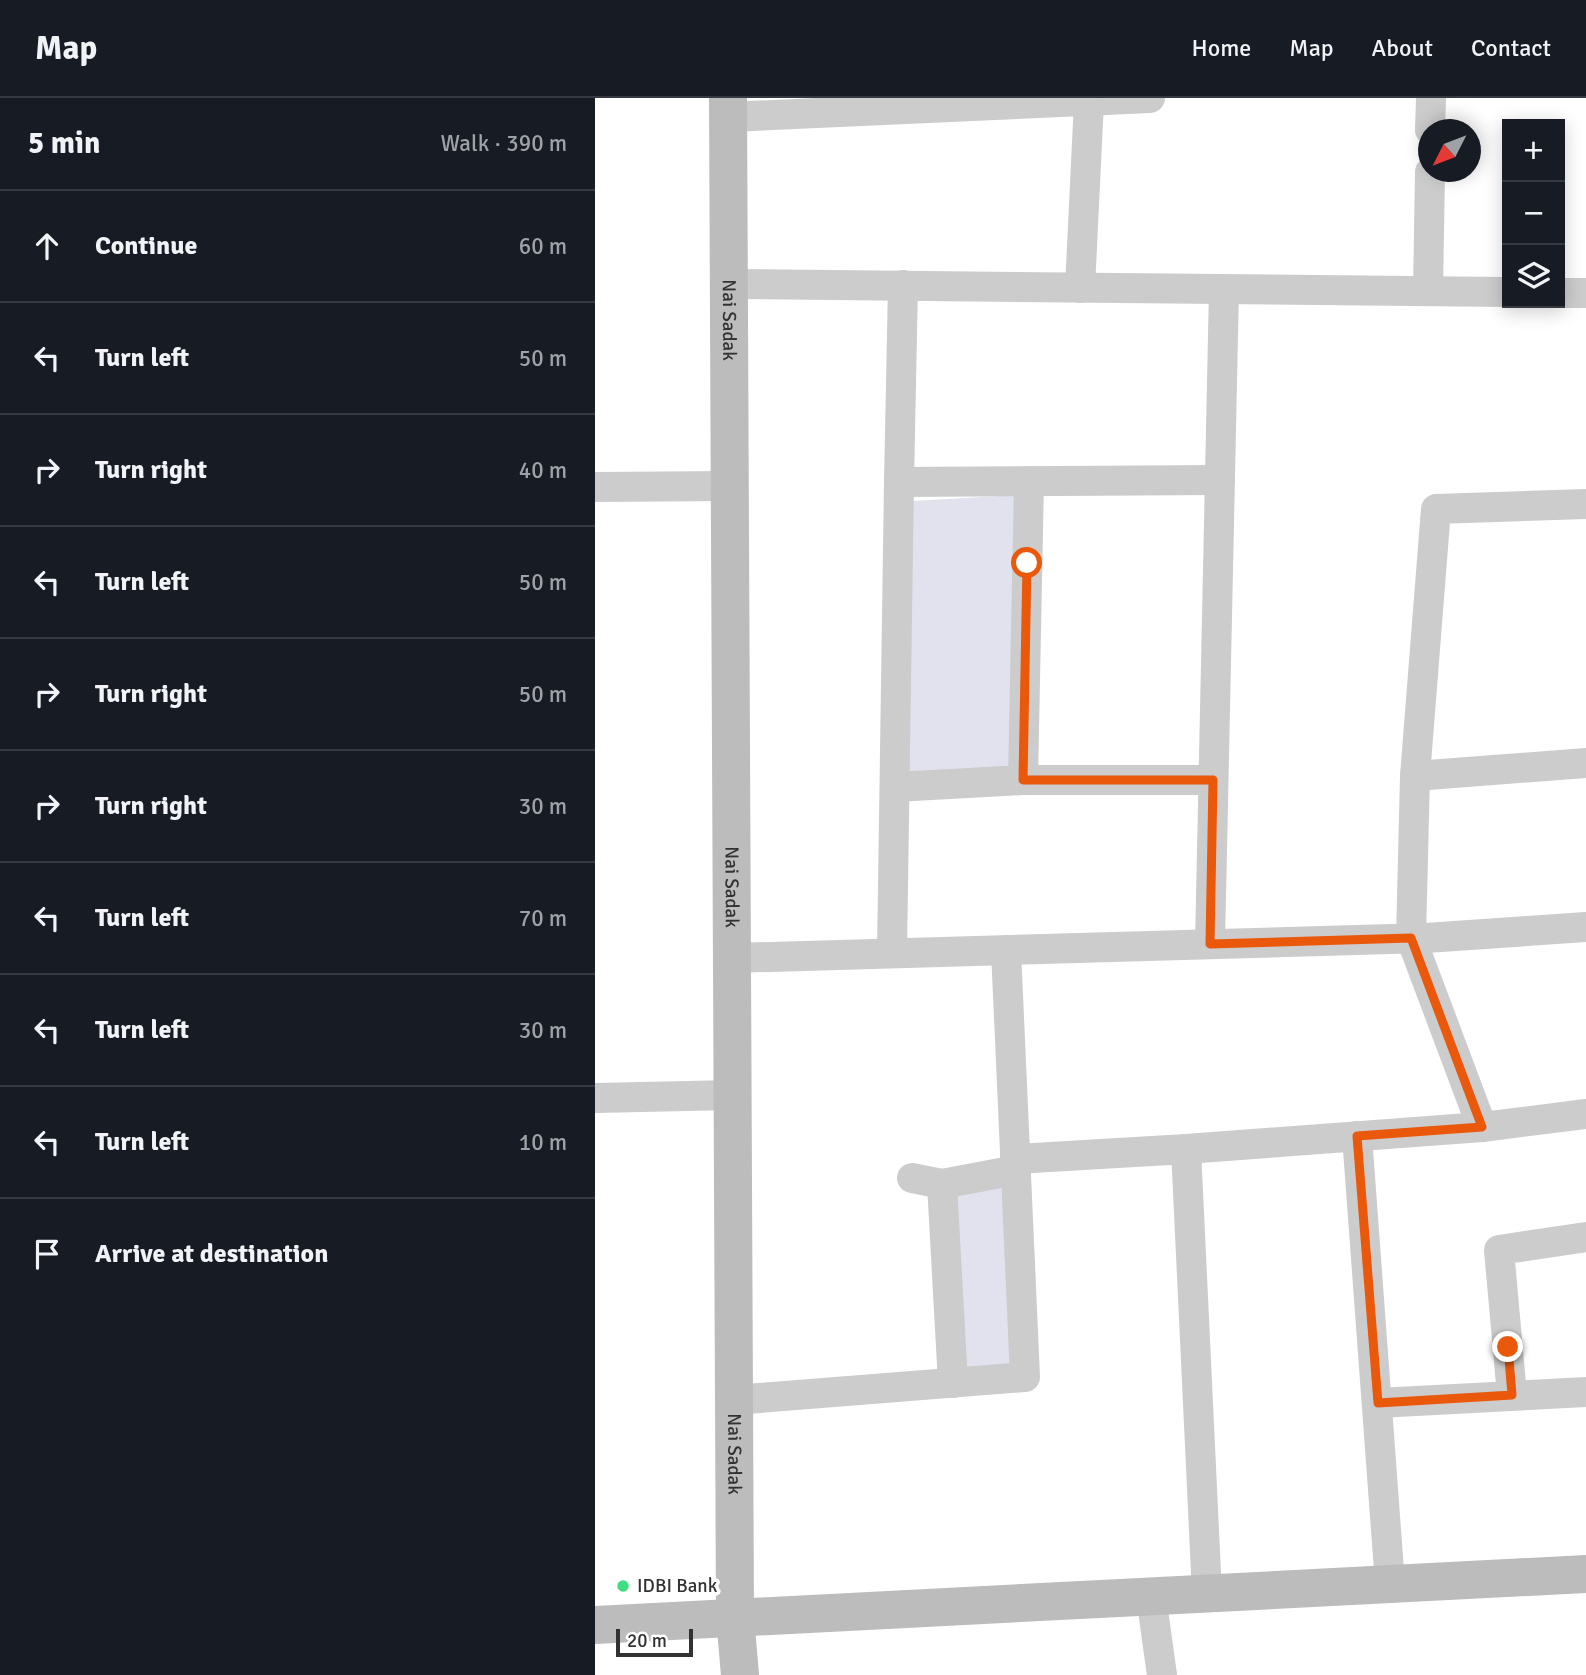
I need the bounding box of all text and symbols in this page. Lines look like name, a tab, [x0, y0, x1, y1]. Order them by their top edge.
text: Map	[35, 28, 97, 69]
text: Home	[1191, 33, 1251, 63]
text: Map	[1289, 33, 1334, 63]
text: About	[1372, 33, 1433, 63]
text: Contact	[1471, 33, 1551, 63]
north arrow	[1418, 119, 1481, 182]
map controls	[1502, 119, 1565, 308]
button: +	[1502, 119, 1565, 182]
text: 5 min	[28, 125, 100, 162]
text: Walk · 390 m	[441, 129, 567, 158]
button: −	[1502, 182, 1565, 245]
icon: ahead	[28, 227, 66, 265]
text: Continue	[95, 230, 197, 262]
text: 60 m	[519, 232, 567, 261]
button: layers	[1502, 245, 1565, 308]
street label: Nai Sadak	[717, 279, 741, 361]
icon: left	[28, 339, 66, 377]
text: Turn left	[95, 342, 189, 374]
text: 50 m	[519, 344, 567, 373]
icon: right	[28, 451, 66, 489]
text: Turn right	[95, 454, 207, 486]
text: 40 m	[519, 456, 567, 485]
route start	[1011, 547, 1042, 578]
icon: left	[28, 563, 66, 601]
text: Turn left	[95, 566, 189, 598]
text: 50 m	[519, 568, 567, 597]
icon: right	[28, 675, 66, 713]
text: Turn right	[95, 678, 207, 710]
text: 50 m	[519, 680, 567, 709]
icon: right	[28, 787, 66, 825]
text: Turn right	[95, 790, 207, 822]
text: 30 m	[519, 792, 567, 821]
street label: Nai Sadak	[719, 846, 744, 928]
icon: left	[28, 899, 66, 937]
text: Turn left	[95, 902, 189, 934]
text: 70 m	[519, 904, 567, 933]
icon: left	[28, 1011, 66, 1049]
text: Turn left	[95, 1014, 189, 1046]
text: 30 m	[519, 1016, 567, 1045]
icon: left	[28, 1123, 66, 1161]
text: Turn left	[95, 1126, 189, 1158]
text: 10 m	[519, 1128, 567, 1157]
icon: arrive	[28, 1235, 66, 1273]
text: Arrive at destination	[95, 1238, 328, 1270]
route end	[1492, 1331, 1523, 1362]
street label: Nai Sadak	[722, 1413, 746, 1495]
place label: IDBI Bank	[637, 1574, 718, 1598]
marker: IDBI Bank	[615, 1578, 631, 1594]
scale bar	[616, 1626, 693, 1658]
text: 20 m	[627, 1629, 667, 1653]

